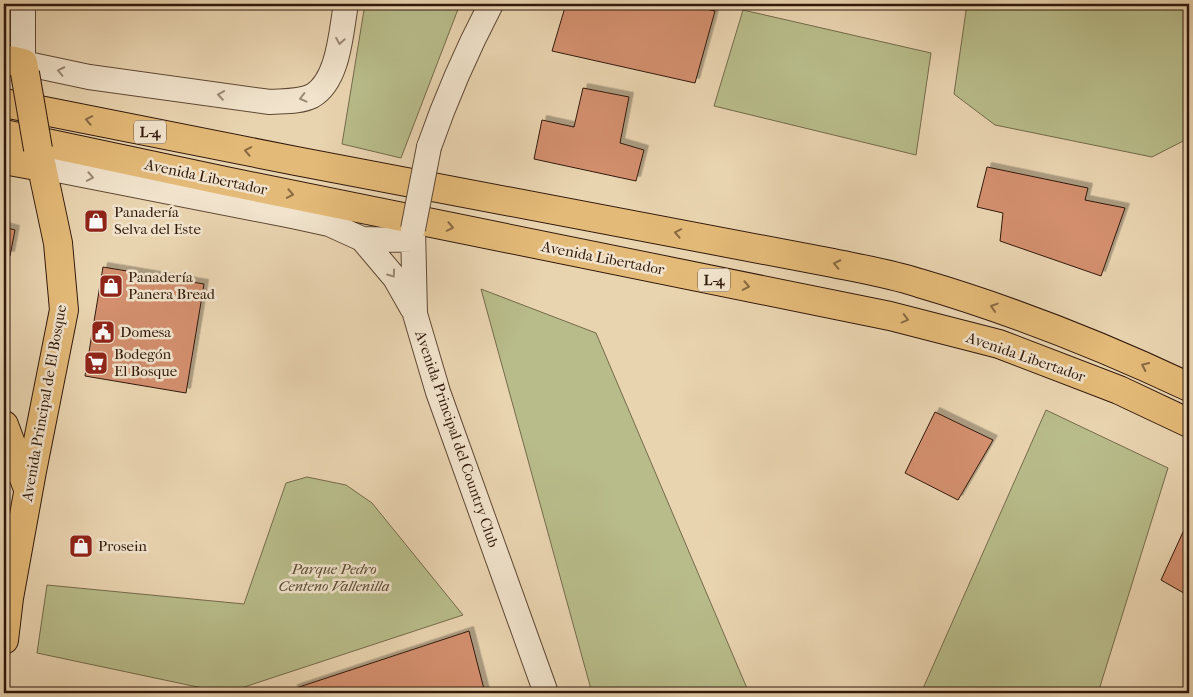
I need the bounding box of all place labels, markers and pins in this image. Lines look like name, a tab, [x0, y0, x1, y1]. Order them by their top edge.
place label: Panadería Selva del Este	[114, 203, 202, 238]
shop icon: Panadería Selva del Este	[83, 208, 109, 234]
place label: Panadería Panera Bread	[128, 268, 216, 303]
shop icon: Panadería Panera Bread	[98, 273, 124, 299]
public building icon: Domesa	[90, 319, 116, 345]
place label: Domesa	[120, 323, 172, 341]
place label: Bodegón El Bosque	[114, 345, 178, 380]
supermarket icon: Bodegón El Bosque	[83, 350, 109, 376]
shop icon: Prosein	[68, 533, 94, 559]
place label: Prosein	[98, 537, 147, 555]

